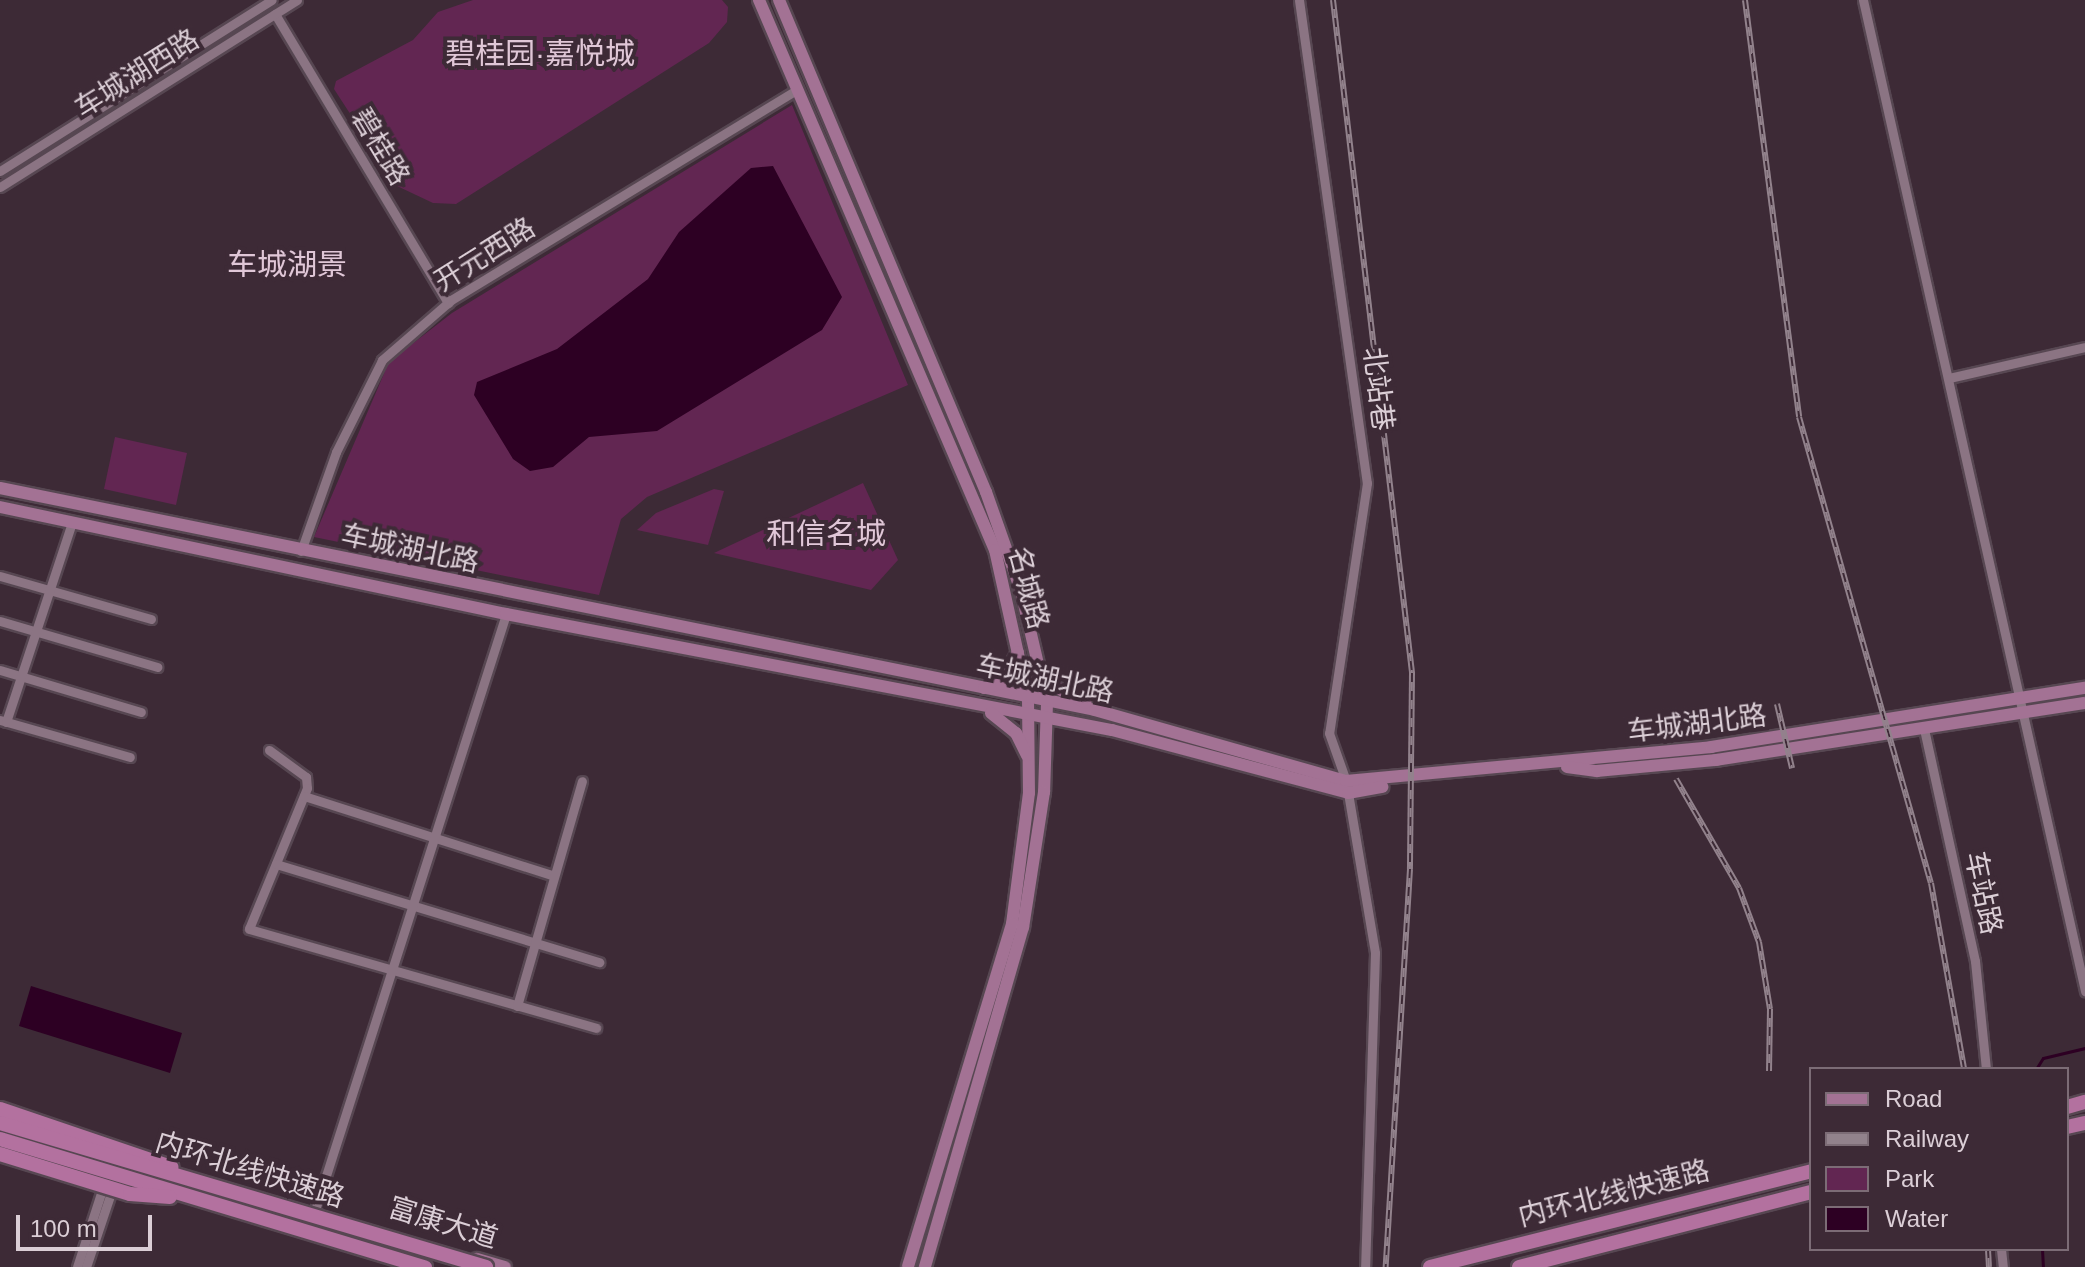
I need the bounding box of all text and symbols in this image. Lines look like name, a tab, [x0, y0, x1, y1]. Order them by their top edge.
street label: 车城湖西路	[69, 23, 205, 125]
district label: 碧桂园·嘉悦城	[445, 36, 635, 72]
street label: 碧桂路	[344, 102, 416, 192]
street label: 开元西路	[429, 211, 541, 299]
district label: 车城湖景	[227, 247, 347, 283]
street label: 北站巷	[1356, 345, 1400, 433]
district label: 和信名城	[766, 516, 886, 552]
street label: 车城湖北路	[338, 518, 482, 580]
street label: 名城路	[1001, 543, 1055, 633]
street label: 车城湖北路	[973, 648, 1117, 710]
street label: 车城湖北路	[1625, 699, 1769, 749]
street label: 车站路	[1958, 848, 2008, 938]
legend	[1809, 1067, 2069, 1251]
text: Road	[1885, 1085, 1942, 1112]
street label: 内环北线快速路	[151, 1125, 349, 1215]
text: Railway	[1885, 1125, 1969, 1152]
street label: 内环北线快速路	[1515, 1154, 1713, 1234]
text: Park	[1885, 1165, 1934, 1192]
street label: 富康大道	[385, 1191, 501, 1255]
scale bar	[20, 1199, 156, 1249]
text: Water	[1885, 1205, 1948, 1232]
text: 100 m	[30, 1215, 97, 1242]

